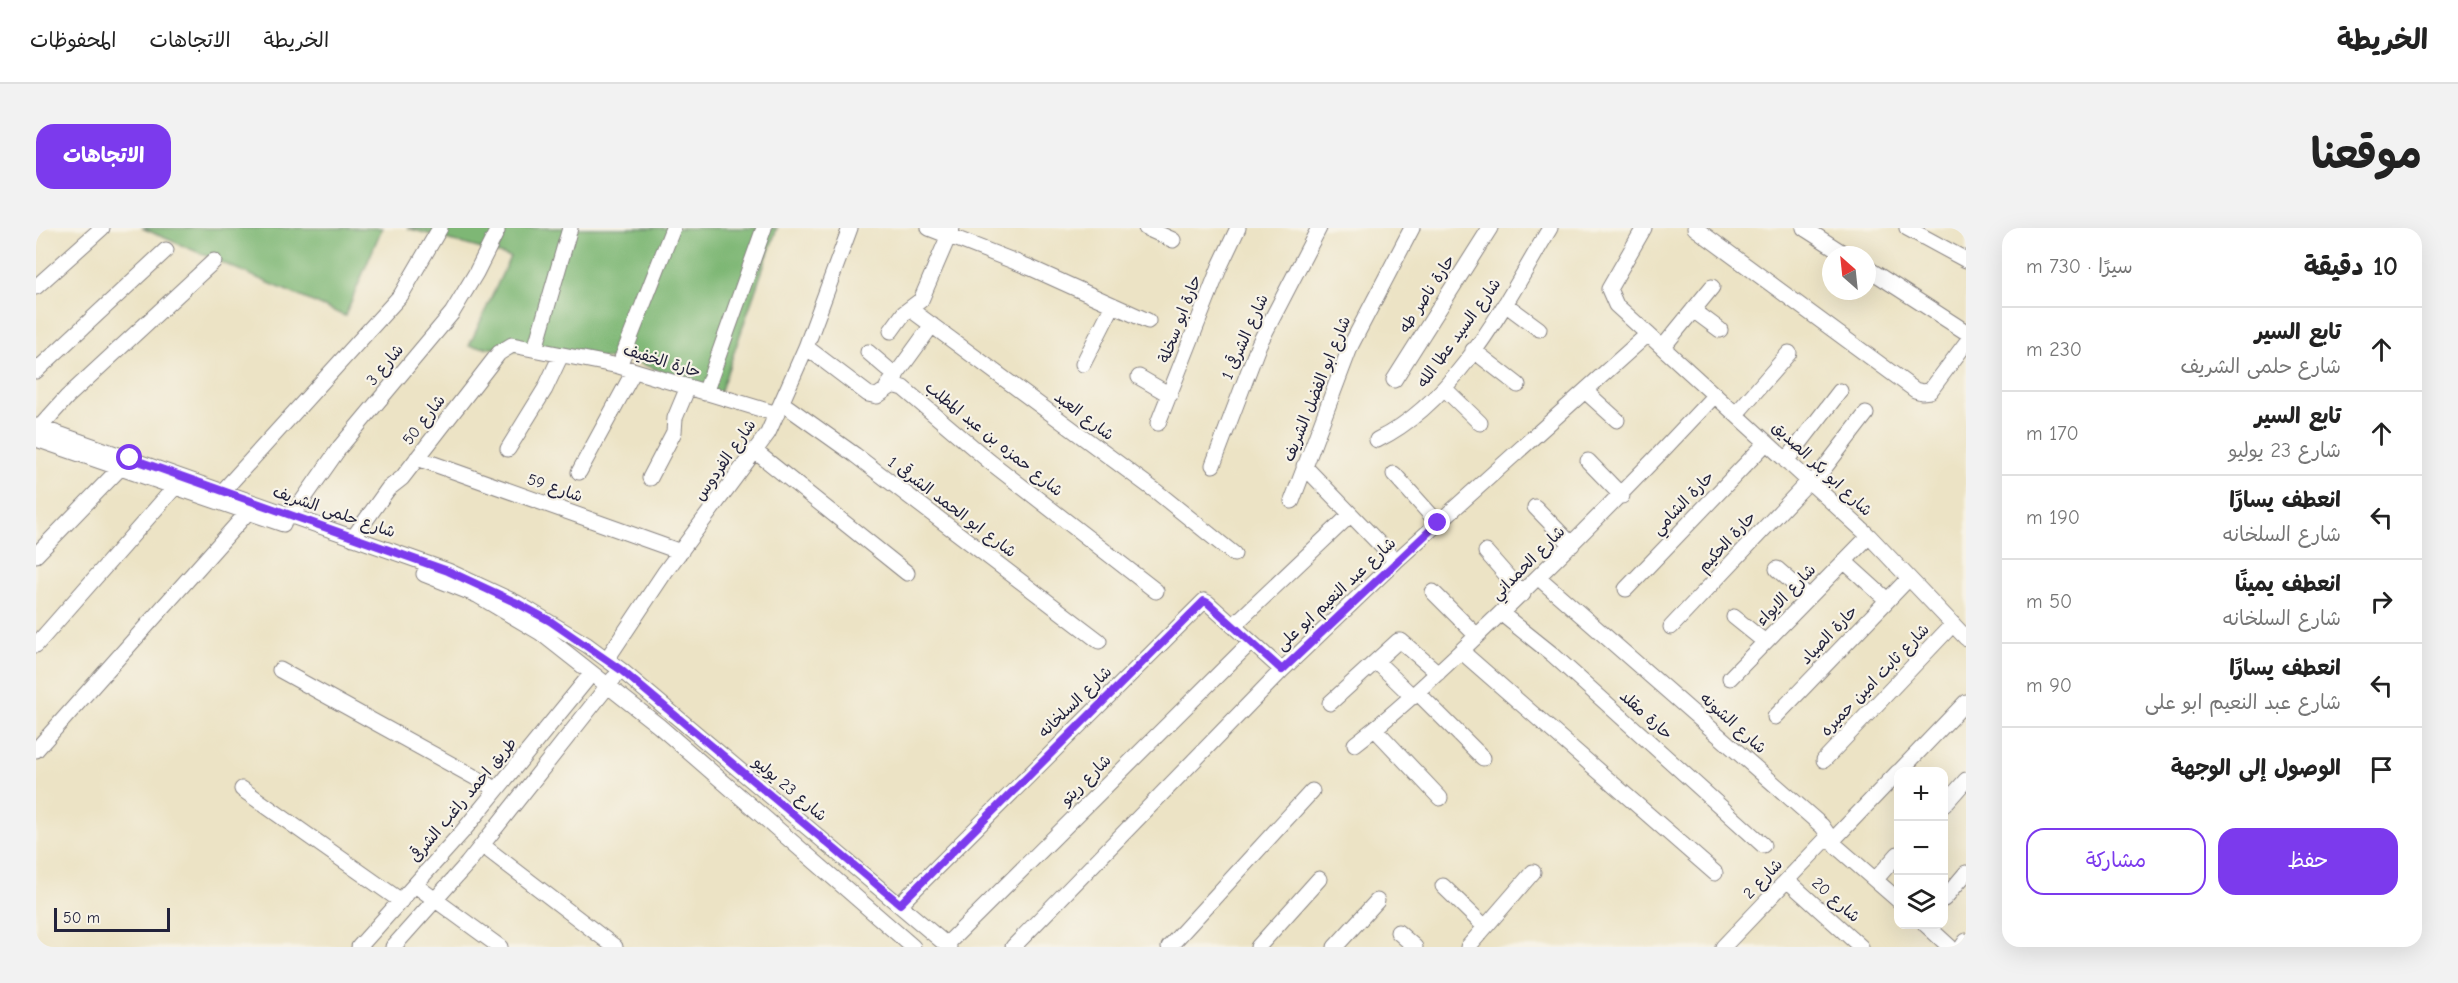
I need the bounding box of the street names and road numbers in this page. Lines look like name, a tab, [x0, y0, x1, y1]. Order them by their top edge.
street label: حارة ناصر طه	[1395, 252, 1459, 336]
street label: حارة ابو سخلة	[1155, 273, 1206, 366]
street label: شارع السيد عطا الله	[1413, 275, 1506, 392]
street label: شارع الشرقى 1	[1216, 291, 1274, 383]
street label: شارع ابو الفضل الشريف	[1280, 314, 1356, 465]
street label: شارع 3	[363, 341, 409, 390]
street label: حارة الخفيف	[621, 341, 703, 381]
street label: شارع حمزه بن عبد المطلب	[920, 378, 1066, 502]
street label: شارع العبد	[1050, 388, 1117, 446]
street label: شارع 50	[399, 391, 451, 450]
street label: شارع الفردوس	[690, 416, 761, 505]
street label: شارع ابو بكر الصديق	[1767, 418, 1876, 521]
street label: شارع ابو الحمد الشرقى 1	[883, 451, 1021, 563]
street label: حارة الشامي	[1648, 468, 1721, 542]
street label: شارع 59	[524, 470, 585, 508]
street label: شارع حلمى الشريف	[270, 483, 398, 543]
street label: حارة الحكيم	[1694, 508, 1762, 578]
street label: شارع الحمداني	[1487, 522, 1572, 607]
street label: شارع عبد النعيم ابو على	[1272, 534, 1402, 656]
street label: شارع الايواء	[1752, 561, 1821, 631]
street label: حارة الصياد	[1797, 602, 1861, 668]
street label: شارع ثابت امين حميره	[1817, 620, 1935, 741]
street label: شارع السلخانه	[1035, 663, 1117, 743]
street label: حارة مقلد	[1616, 687, 1676, 743]
street label: شارع الشونه	[1695, 689, 1770, 759]
street label: طريق احمد راغب الشرقى	[404, 733, 520, 866]
street label: شارع ريتو	[1056, 751, 1116, 812]
street label: شارع 23 يوليو	[748, 752, 830, 826]
street label: شارع 2	[1740, 855, 1788, 904]
street label: شارع 20	[1807, 874, 1864, 928]

